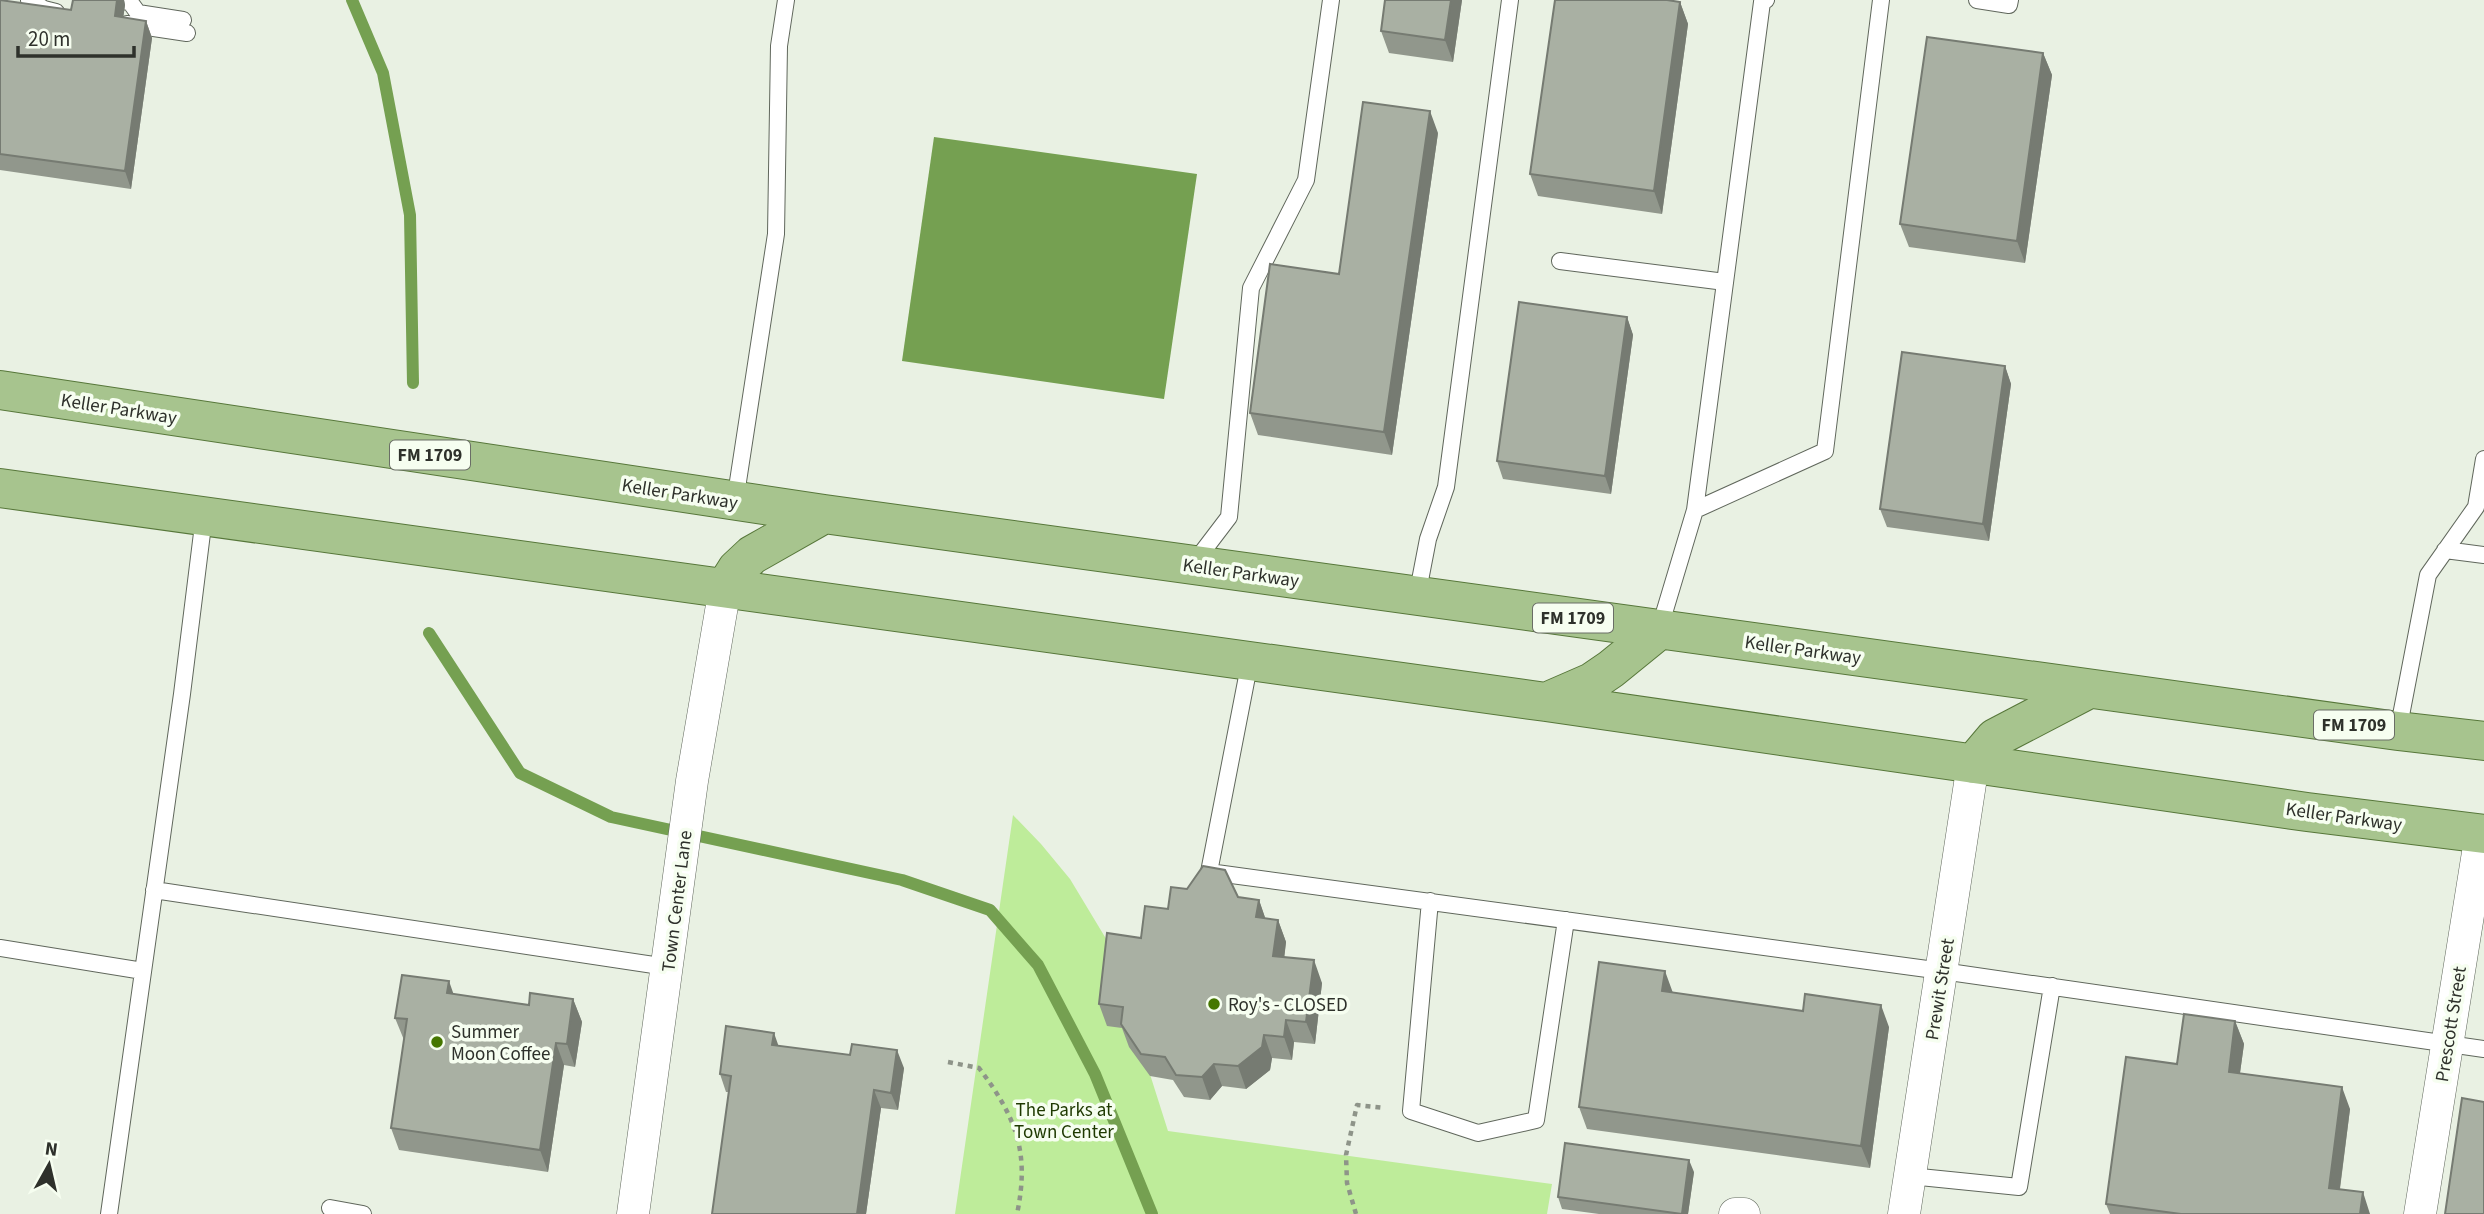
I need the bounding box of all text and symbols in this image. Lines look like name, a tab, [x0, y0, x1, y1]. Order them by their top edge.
scale bar	[18, 14, 133, 58]
text: 20 m	[28, 24, 70, 54]
street label: Keller Parkway	[59, 387, 179, 432]
road number: FM 1709	[390, 440, 470, 470]
street label: Keller Parkway	[620, 472, 740, 517]
street label: Keller Parkway	[1181, 552, 1301, 595]
road number: FM 1709	[1533, 604, 1613, 632]
street label: Keller Parkway	[1743, 629, 1863, 672]
road number: FM 1709	[2314, 710, 2394, 740]
street label: Keller Parkway	[2284, 796, 2404, 839]
street label: Town Center Lane	[655, 829, 700, 973]
street label: Prewit Street	[1919, 936, 1962, 1042]
street label: Prescott Street	[2429, 964, 2474, 1084]
place label: Roy's - CLOSED	[1228, 992, 1348, 1019]
marker: Roy's - CLOSED	[1206, 996, 1222, 1012]
place label: Summer Moon Coffee	[451, 1019, 550, 1068]
marker: Summer Moon Coffee	[429, 1034, 445, 1050]
park label: The Parks at Town Center	[1014, 1097, 1114, 1146]
north arrow	[14, 1130, 84, 1200]
text: N	[43, 1135, 59, 1164]

